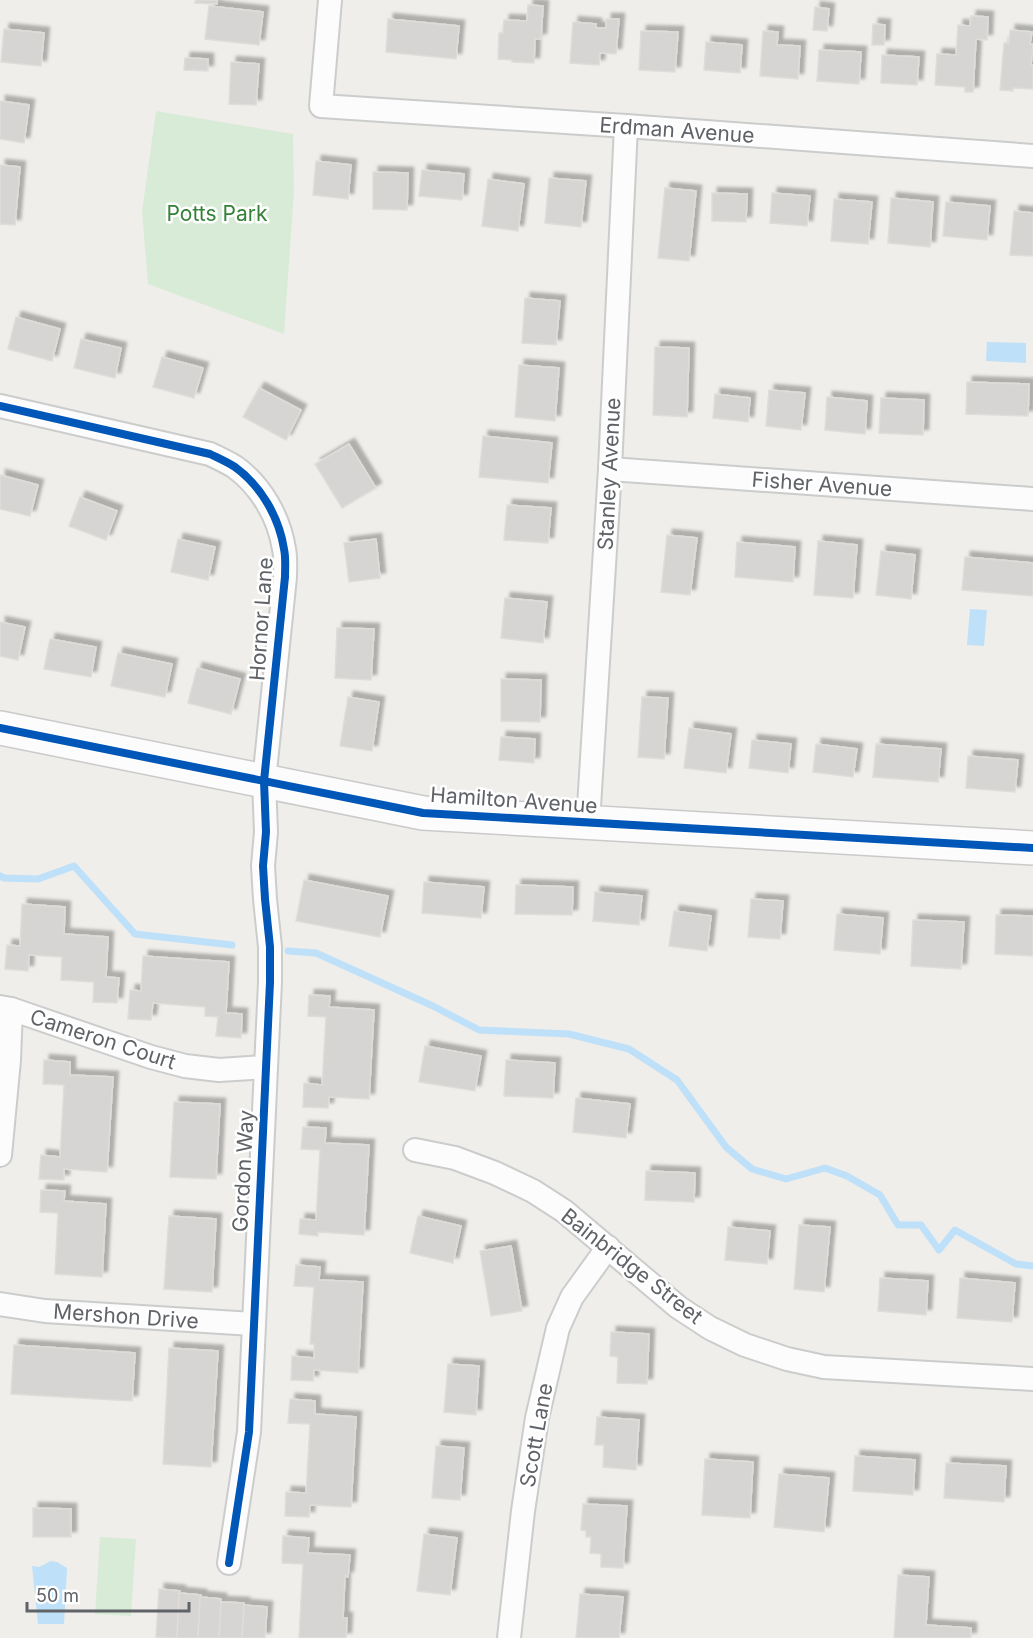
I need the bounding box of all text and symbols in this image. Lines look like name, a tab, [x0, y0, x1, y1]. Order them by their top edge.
street label: Erdman Avenue	[599, 112, 755, 148]
park label: Potts Park	[167, 201, 268, 226]
street label: Stanley Avenue	[593, 397, 625, 551]
street label: Fisher Avenue	[751, 467, 893, 501]
street label: Hornor Lane	[244, 556, 278, 682]
street label: Hamilton Avenue	[430, 782, 598, 818]
street label: Cameron Court	[27, 1004, 179, 1074]
street label: Gordon Way	[227, 1109, 259, 1233]
street label: Bainbridge Street	[556, 1203, 708, 1329]
street label: Mershon Drive	[52, 1298, 200, 1334]
street label: Scott Lane	[515, 1381, 557, 1489]
scale bar	[27, 1575, 189, 1613]
text: 50 m	[36, 1585, 79, 1606]

